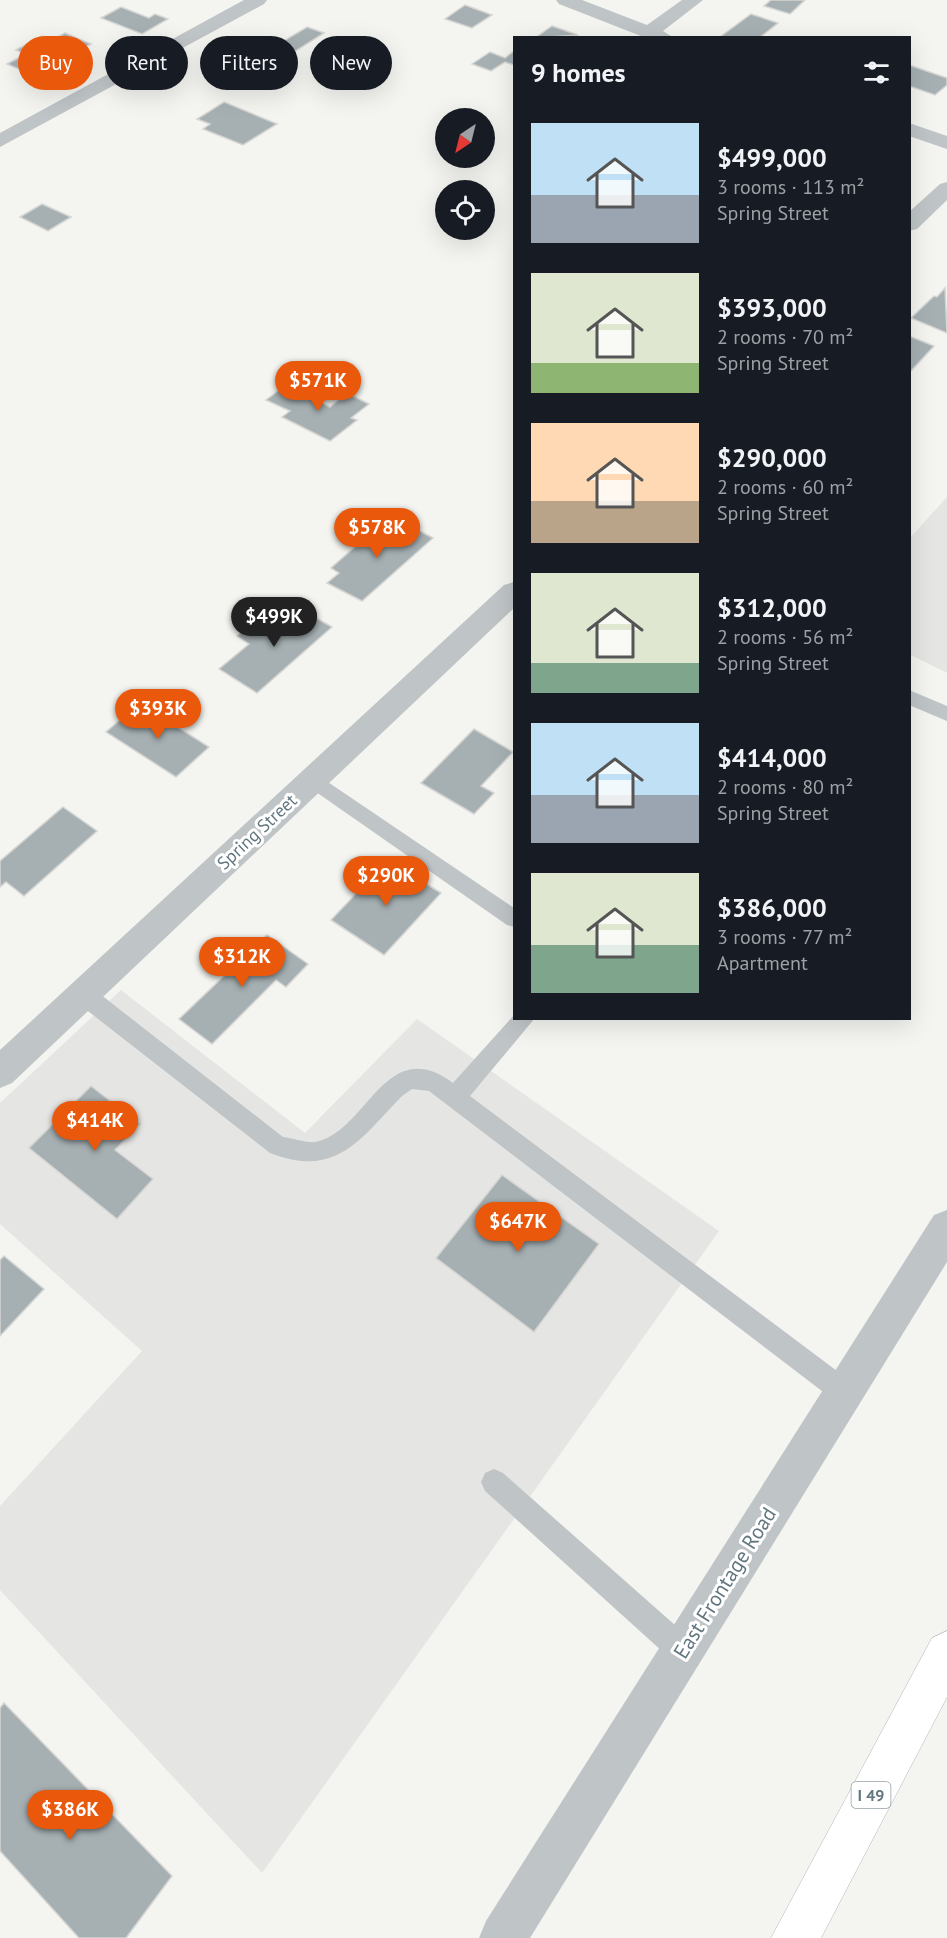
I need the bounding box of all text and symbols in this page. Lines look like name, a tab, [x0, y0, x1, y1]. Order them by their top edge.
chip: Buy	[18, 36, 93, 90]
chip: Rent	[105, 36, 188, 90]
chip: Filters	[200, 36, 298, 90]
chip: New	[310, 36, 392, 90]
text: 9 homes	[531, 56, 626, 89]
icon: filters	[860, 56, 893, 89]
north arrow	[435, 108, 495, 168]
map controls	[435, 108, 495, 240]
text: $499,000	[717, 141, 827, 174]
icon: home	[579, 147, 651, 219]
text: 3 rooms · 113 m²	[717, 174, 864, 200]
button: locate	[435, 180, 495, 240]
text: Spring Street	[717, 200, 829, 226]
text: $393,000	[717, 291, 827, 324]
icon: home	[579, 297, 651, 369]
text: 2 rooms · 70 m²	[717, 324, 853, 350]
text: Spring Street	[717, 350, 829, 376]
pin: $571K	[276, 361, 360, 412]
text: $571K	[289, 367, 347, 393]
text: $290,000	[717, 441, 827, 474]
icon: home	[579, 447, 651, 519]
text: 2 rooms · 60 m²	[717, 474, 853, 500]
text: Spring Street	[717, 500, 829, 526]
pin: $578K	[335, 508, 419, 559]
text: $578K	[348, 514, 406, 540]
text: $312,000	[717, 591, 827, 624]
pin: $499K	[232, 597, 316, 648]
icon: home	[579, 597, 651, 669]
text: $499K	[245, 603, 303, 629]
text: 2 rooms · 56 m²	[717, 624, 853, 650]
text: Spring Street	[717, 650, 829, 676]
pin: $393K	[116, 689, 200, 740]
text: $393K	[129, 695, 187, 721]
text: $414,000	[717, 741, 827, 774]
icon: home	[579, 747, 651, 819]
text: 2 rooms · 80 m²	[717, 774, 853, 800]
street label: Spring Street	[212, 789, 301, 874]
text: Spring Street	[717, 800, 829, 826]
pin: $290K	[344, 856, 428, 907]
text: $290K	[357, 862, 415, 888]
text: $386,000	[717, 891, 827, 924]
icon: home	[579, 897, 651, 969]
text: 3 rooms · 77 m²	[717, 924, 852, 950]
pin: $312K	[200, 937, 284, 988]
text: $312K	[213, 943, 271, 969]
text: Apartment	[717, 950, 808, 976]
pin: $414K	[53, 1101, 137, 1152]
text: $414K	[66, 1107, 124, 1133]
pin: $647K	[476, 1202, 560, 1253]
text: $647K	[489, 1208, 547, 1234]
street label: East Frontage Road	[667, 1502, 782, 1663]
road number: I 49	[852, 1782, 890, 1808]
pin: $386K	[28, 1790, 112, 1841]
text: $386K	[41, 1796, 99, 1822]

